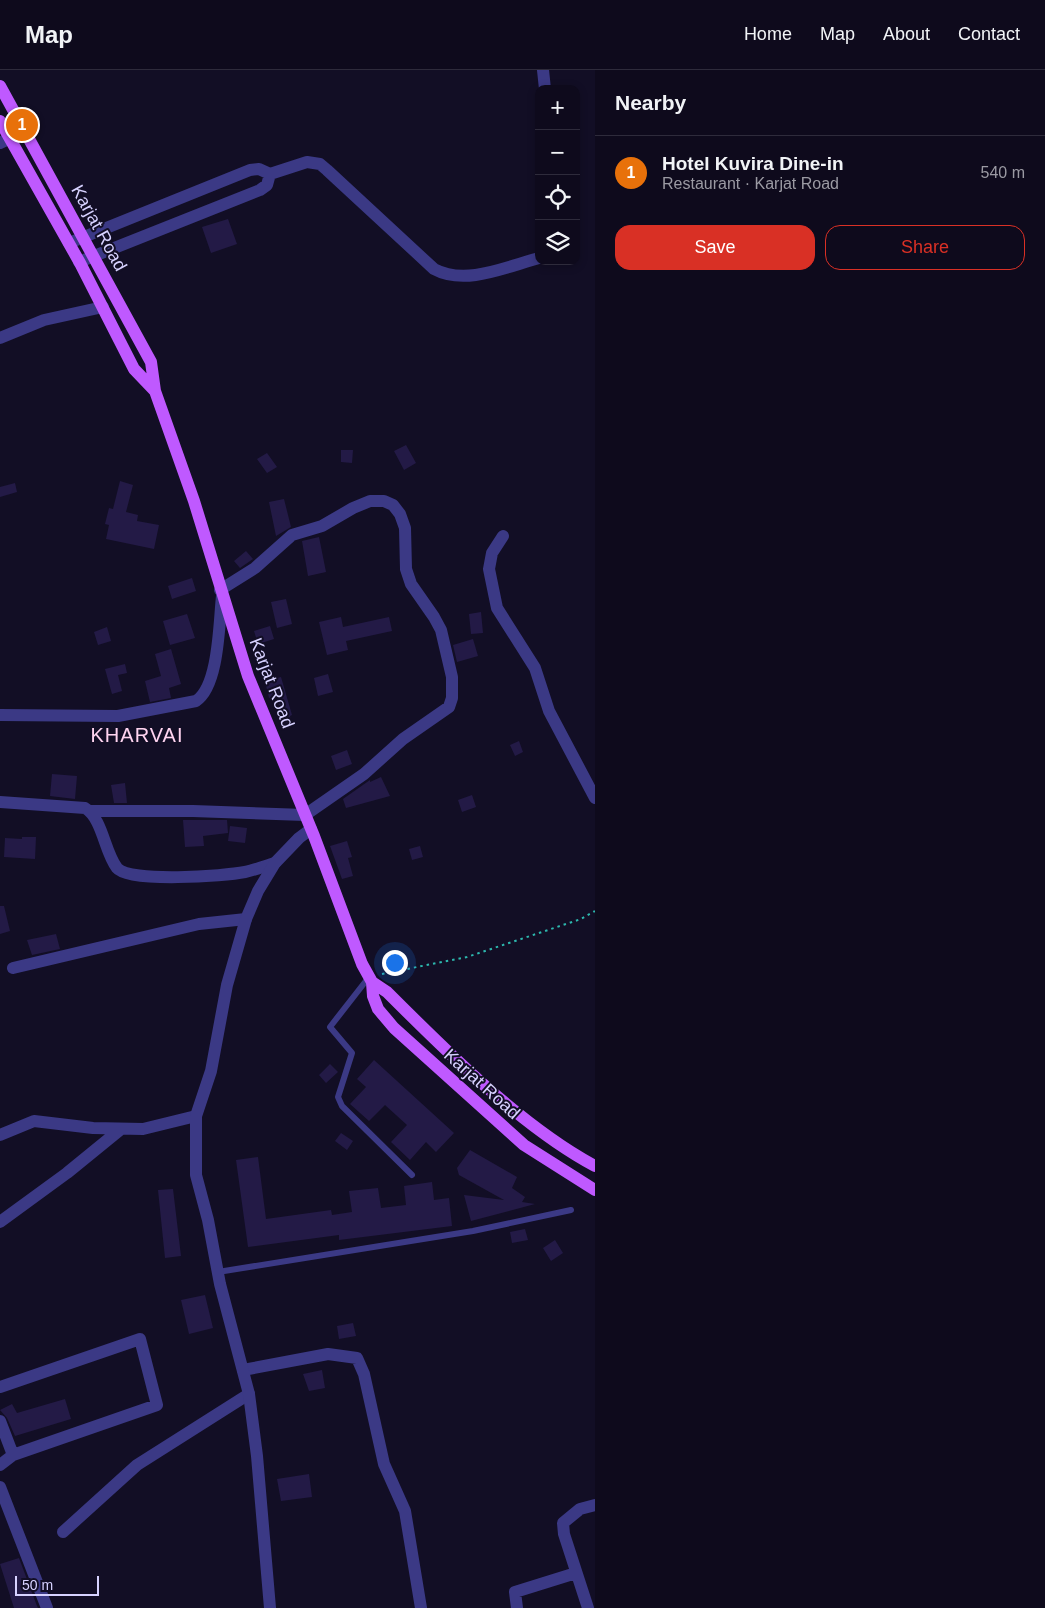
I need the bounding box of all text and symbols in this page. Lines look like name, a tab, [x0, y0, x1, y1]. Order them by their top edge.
text: Map	[25, 21, 73, 48]
text: Home	[744, 24, 792, 44]
text: Map	[820, 24, 855, 44]
text: About	[883, 24, 930, 44]
text: Contact	[958, 24, 1020, 44]
map controls	[535, 85, 580, 265]
button: +	[535, 85, 580, 130]
text: Nearby	[615, 91, 686, 114]
pin: 1	[6, 106, 38, 144]
button: −	[535, 130, 580, 175]
text: Hotel Kuvira Dine-in	[662, 153, 844, 174]
text: 1	[627, 164, 635, 181]
text: 540 m	[981, 164, 1025, 181]
button: locate	[535, 175, 580, 220]
text: Restaurant · Karjat Road	[662, 175, 839, 192]
street label: Karjat Road	[67, 182, 131, 274]
button: layers	[535, 220, 580, 265]
button: Save	[615, 225, 815, 270]
button: Share	[825, 225, 1025, 270]
street label: Karjat Road	[246, 635, 298, 731]
district label: KHARVAI	[91, 724, 183, 746]
your location	[382, 950, 408, 976]
street label: Karjat Road	[440, 1045, 524, 1123]
scale bar	[15, 1573, 99, 1596]
text: 50 m	[22, 1577, 53, 1593]

